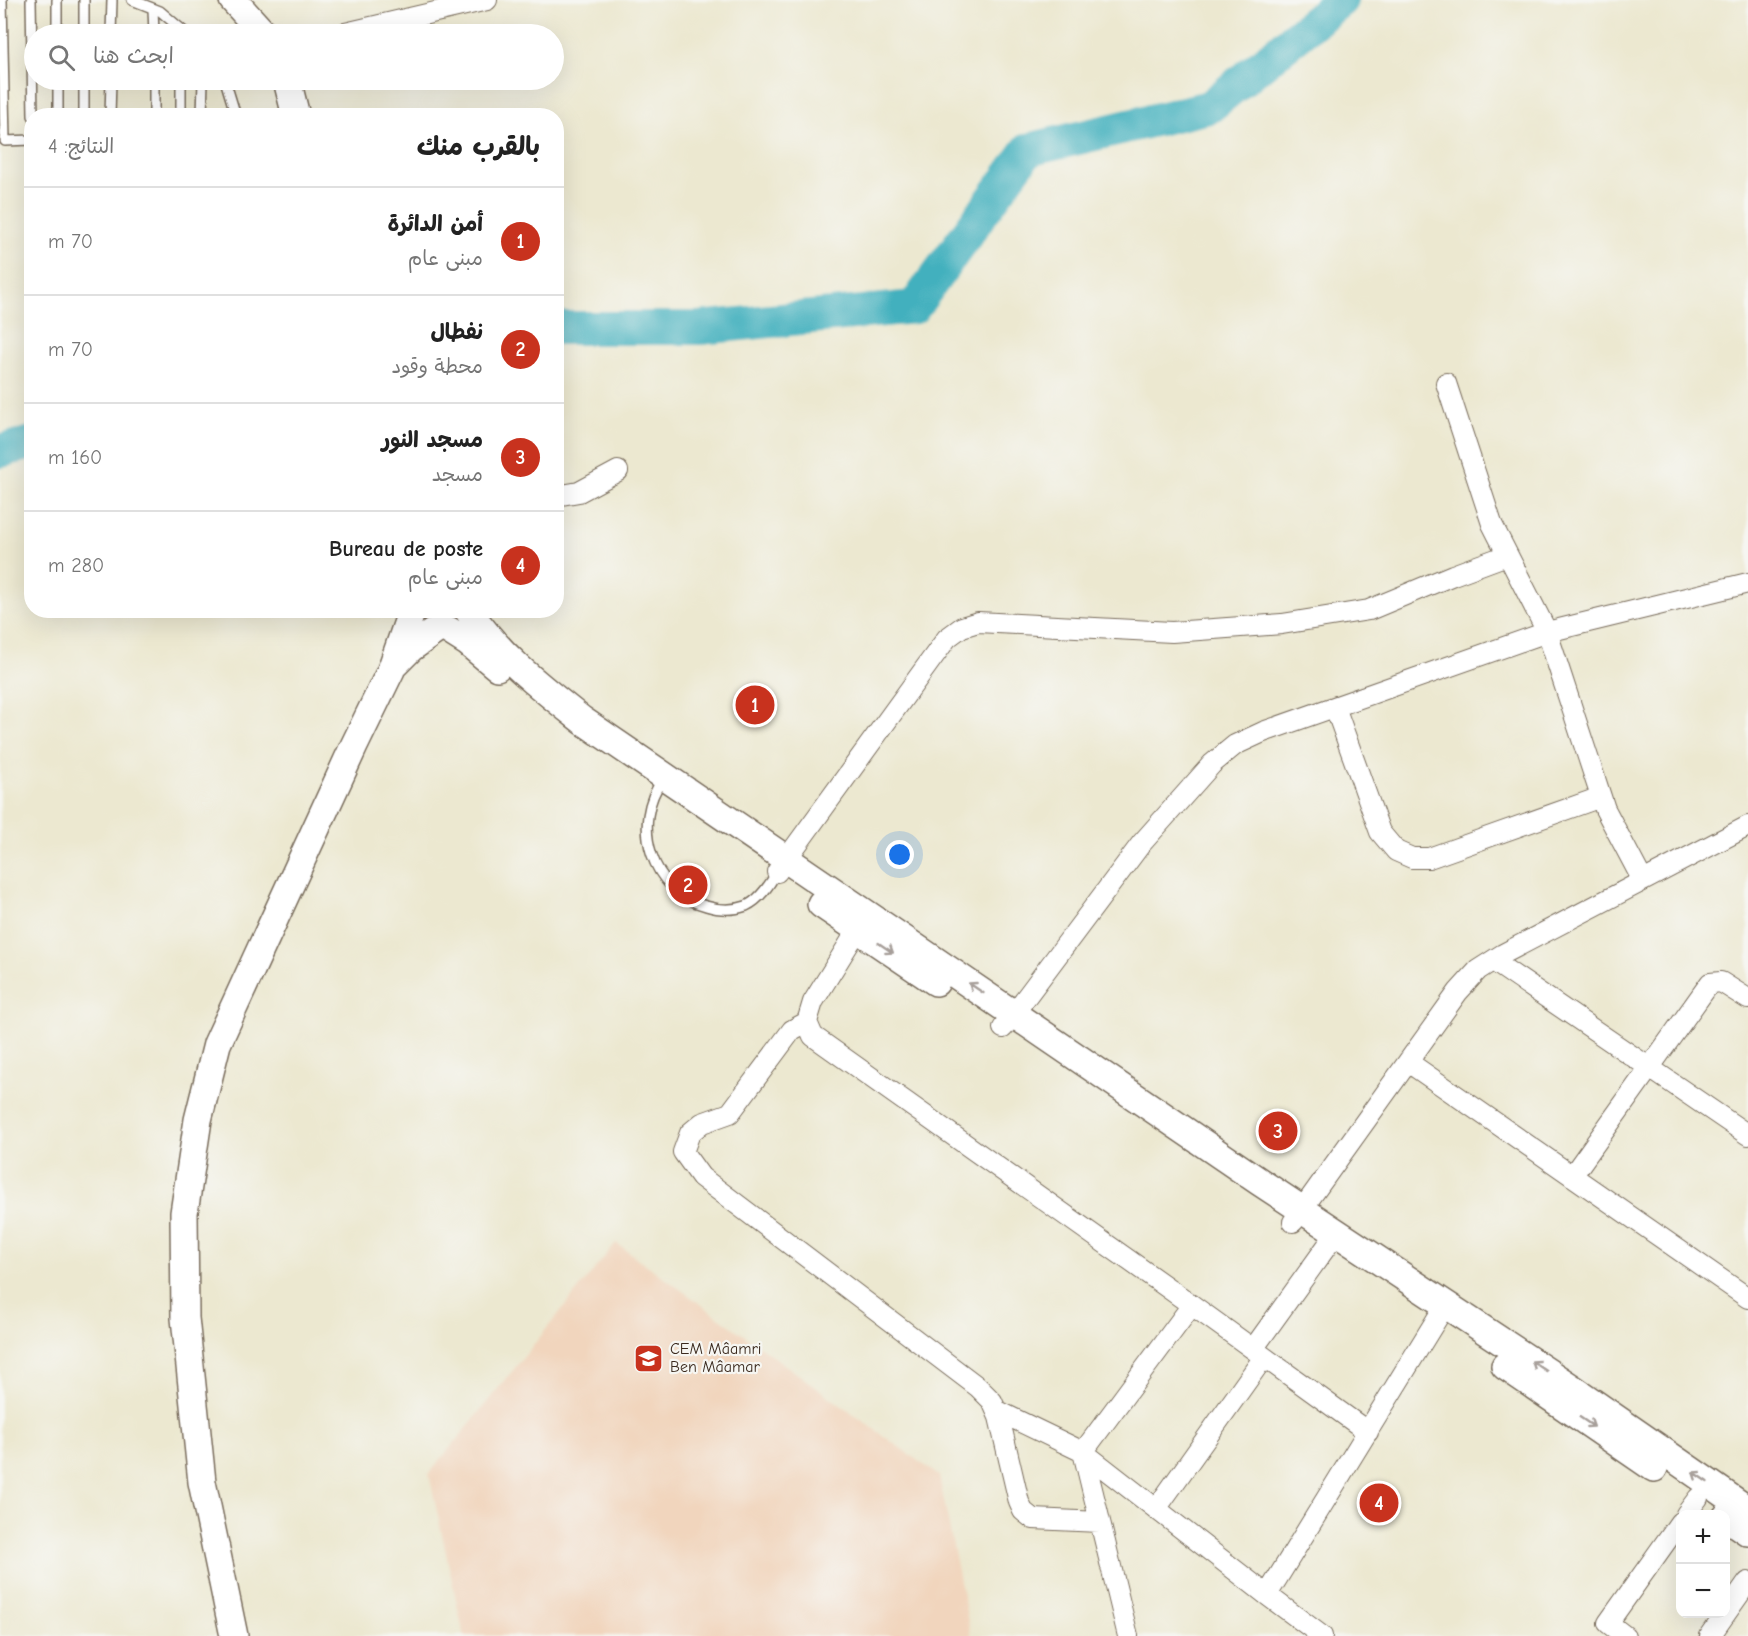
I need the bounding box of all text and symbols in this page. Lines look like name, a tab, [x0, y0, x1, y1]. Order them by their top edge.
search box	[24, 24, 564, 90]
icon: search	[45, 41, 78, 74]
text: ابحث هنا	[93, 43, 174, 69]
text: بالقرب منك	[417, 132, 540, 162]
text: النتائج: 4	[48, 135, 114, 158]
text: أمن الدائرة	[387, 211, 483, 237]
text: 70 m	[48, 230, 93, 253]
text: 1	[517, 230, 524, 253]
text: مبنى عام	[408, 247, 483, 270]
text: نفطال	[431, 319, 483, 345]
text: 70 m	[48, 338, 93, 361]
text: 2	[516, 338, 525, 361]
text: محطة وقود	[392, 355, 483, 378]
text: مسجد النور	[382, 427, 483, 453]
text: 160 m	[48, 446, 102, 469]
text: 3	[516, 446, 525, 469]
text: مسجد	[432, 463, 483, 486]
text: Bureau de poste	[329, 536, 483, 562]
text: 280 m	[48, 554, 104, 577]
text: 4	[516, 554, 525, 577]
text: مبنى عام	[408, 566, 483, 589]
pin: 1	[736, 682, 774, 728]
your location	[885, 840, 914, 869]
pin: 2	[668, 862, 708, 908]
one-way arrow	[877, 942, 894, 955]
one-way arrow	[969, 982, 985, 994]
pin: 3	[1258, 1108, 1298, 1154]
place label: CEM Mâamri Ben Mâamar	[670, 1340, 761, 1376]
school or university icon: CEM Mâamri Ben Mâamar	[633, 1342, 665, 1374]
one-way arrow	[1531, 1360, 1548, 1372]
one-way arrow	[1578, 1416, 1594, 1428]
one-way arrow	[1691, 1470, 1708, 1483]
pin: 4	[1360, 1480, 1398, 1526]
map controls	[1676, 1510, 1730, 1618]
button: +	[1676, 1510, 1730, 1564]
button: −	[1676, 1564, 1730, 1618]

